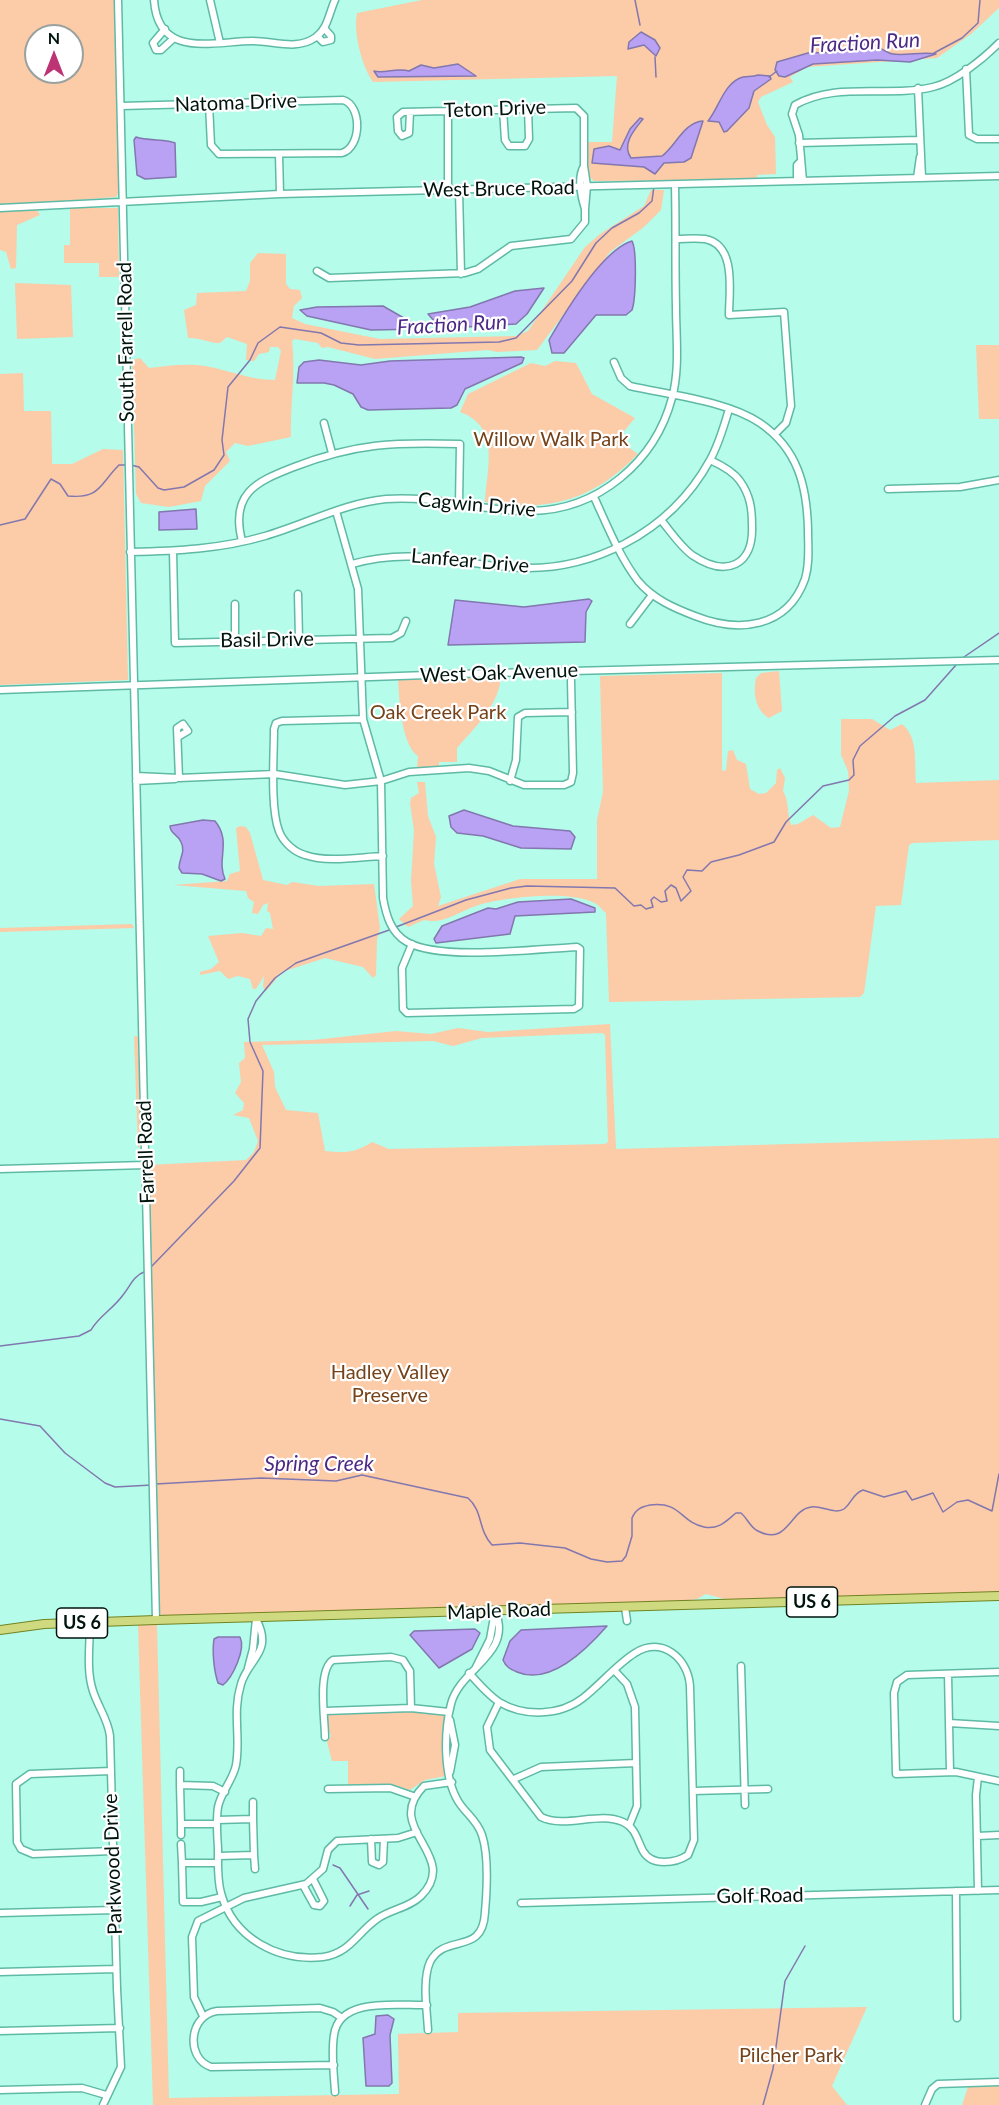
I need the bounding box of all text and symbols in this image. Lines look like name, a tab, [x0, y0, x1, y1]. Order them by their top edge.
north arrow	[24, 24, 84, 84]
text: N	[48, 28, 60, 47]
water label: Fraction Run	[809, 28, 921, 58]
street label: Natoma Drive	[174, 89, 298, 117]
street label: Teton Drive	[443, 95, 547, 123]
street label: West Bruce Road	[423, 176, 575, 202]
street label: South Farrell Road	[113, 262, 139, 422]
water label: Fraction Run	[396, 310, 508, 340]
park label: Willow Walk Park	[473, 428, 629, 452]
street label: Cagwin Drive	[417, 488, 537, 522]
street label: Lanfear Drive	[410, 544, 530, 578]
street label: Basil Drive	[220, 627, 314, 653]
street label: West Oak Avenue	[419, 658, 579, 688]
park label: Oak Creek Park	[370, 701, 506, 725]
street label: Farrell Road	[132, 1100, 160, 1204]
park label: Hadley Valley Preserve	[331, 1361, 449, 1408]
water label: Spring Creek	[264, 1451, 374, 1477]
road number: US 6	[786, 1587, 838, 1617]
street label: Maple Road	[447, 1597, 551, 1625]
road number: US 6	[56, 1608, 107, 1638]
street label: Parkwood Drive	[99, 1793, 127, 1935]
street label: Golf Road	[716, 1883, 804, 1909]
park label: Pilcher Park	[739, 2044, 843, 2068]

